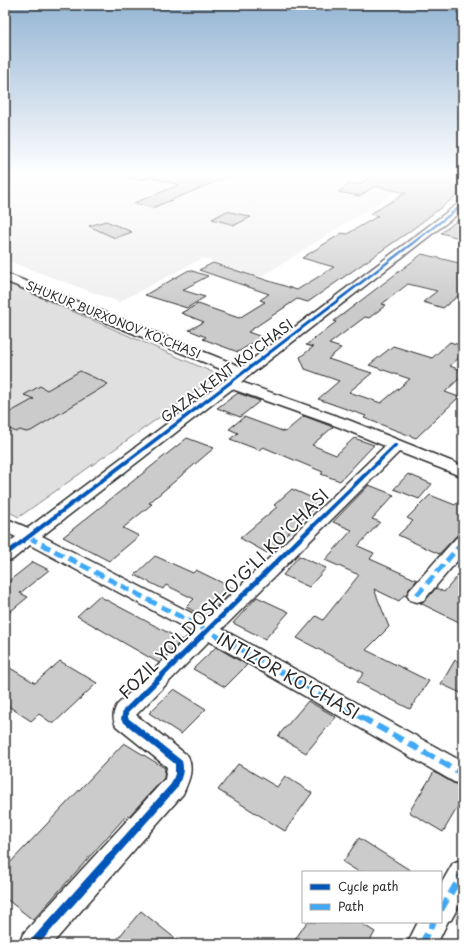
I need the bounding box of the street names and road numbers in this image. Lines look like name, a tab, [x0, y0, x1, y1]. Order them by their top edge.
street label: SHUKUR BURXONOV KO'CHASI	[23, 276, 204, 362]
street label: GAZALKENT KO'CHASI	[156, 314, 297, 427]
street label: FOZIL YO'LDOSH-O'G'LI KO'CHASI	[112, 482, 334, 704]
street label: INTIZOR KO'CHASI	[212, 625, 365, 725]

